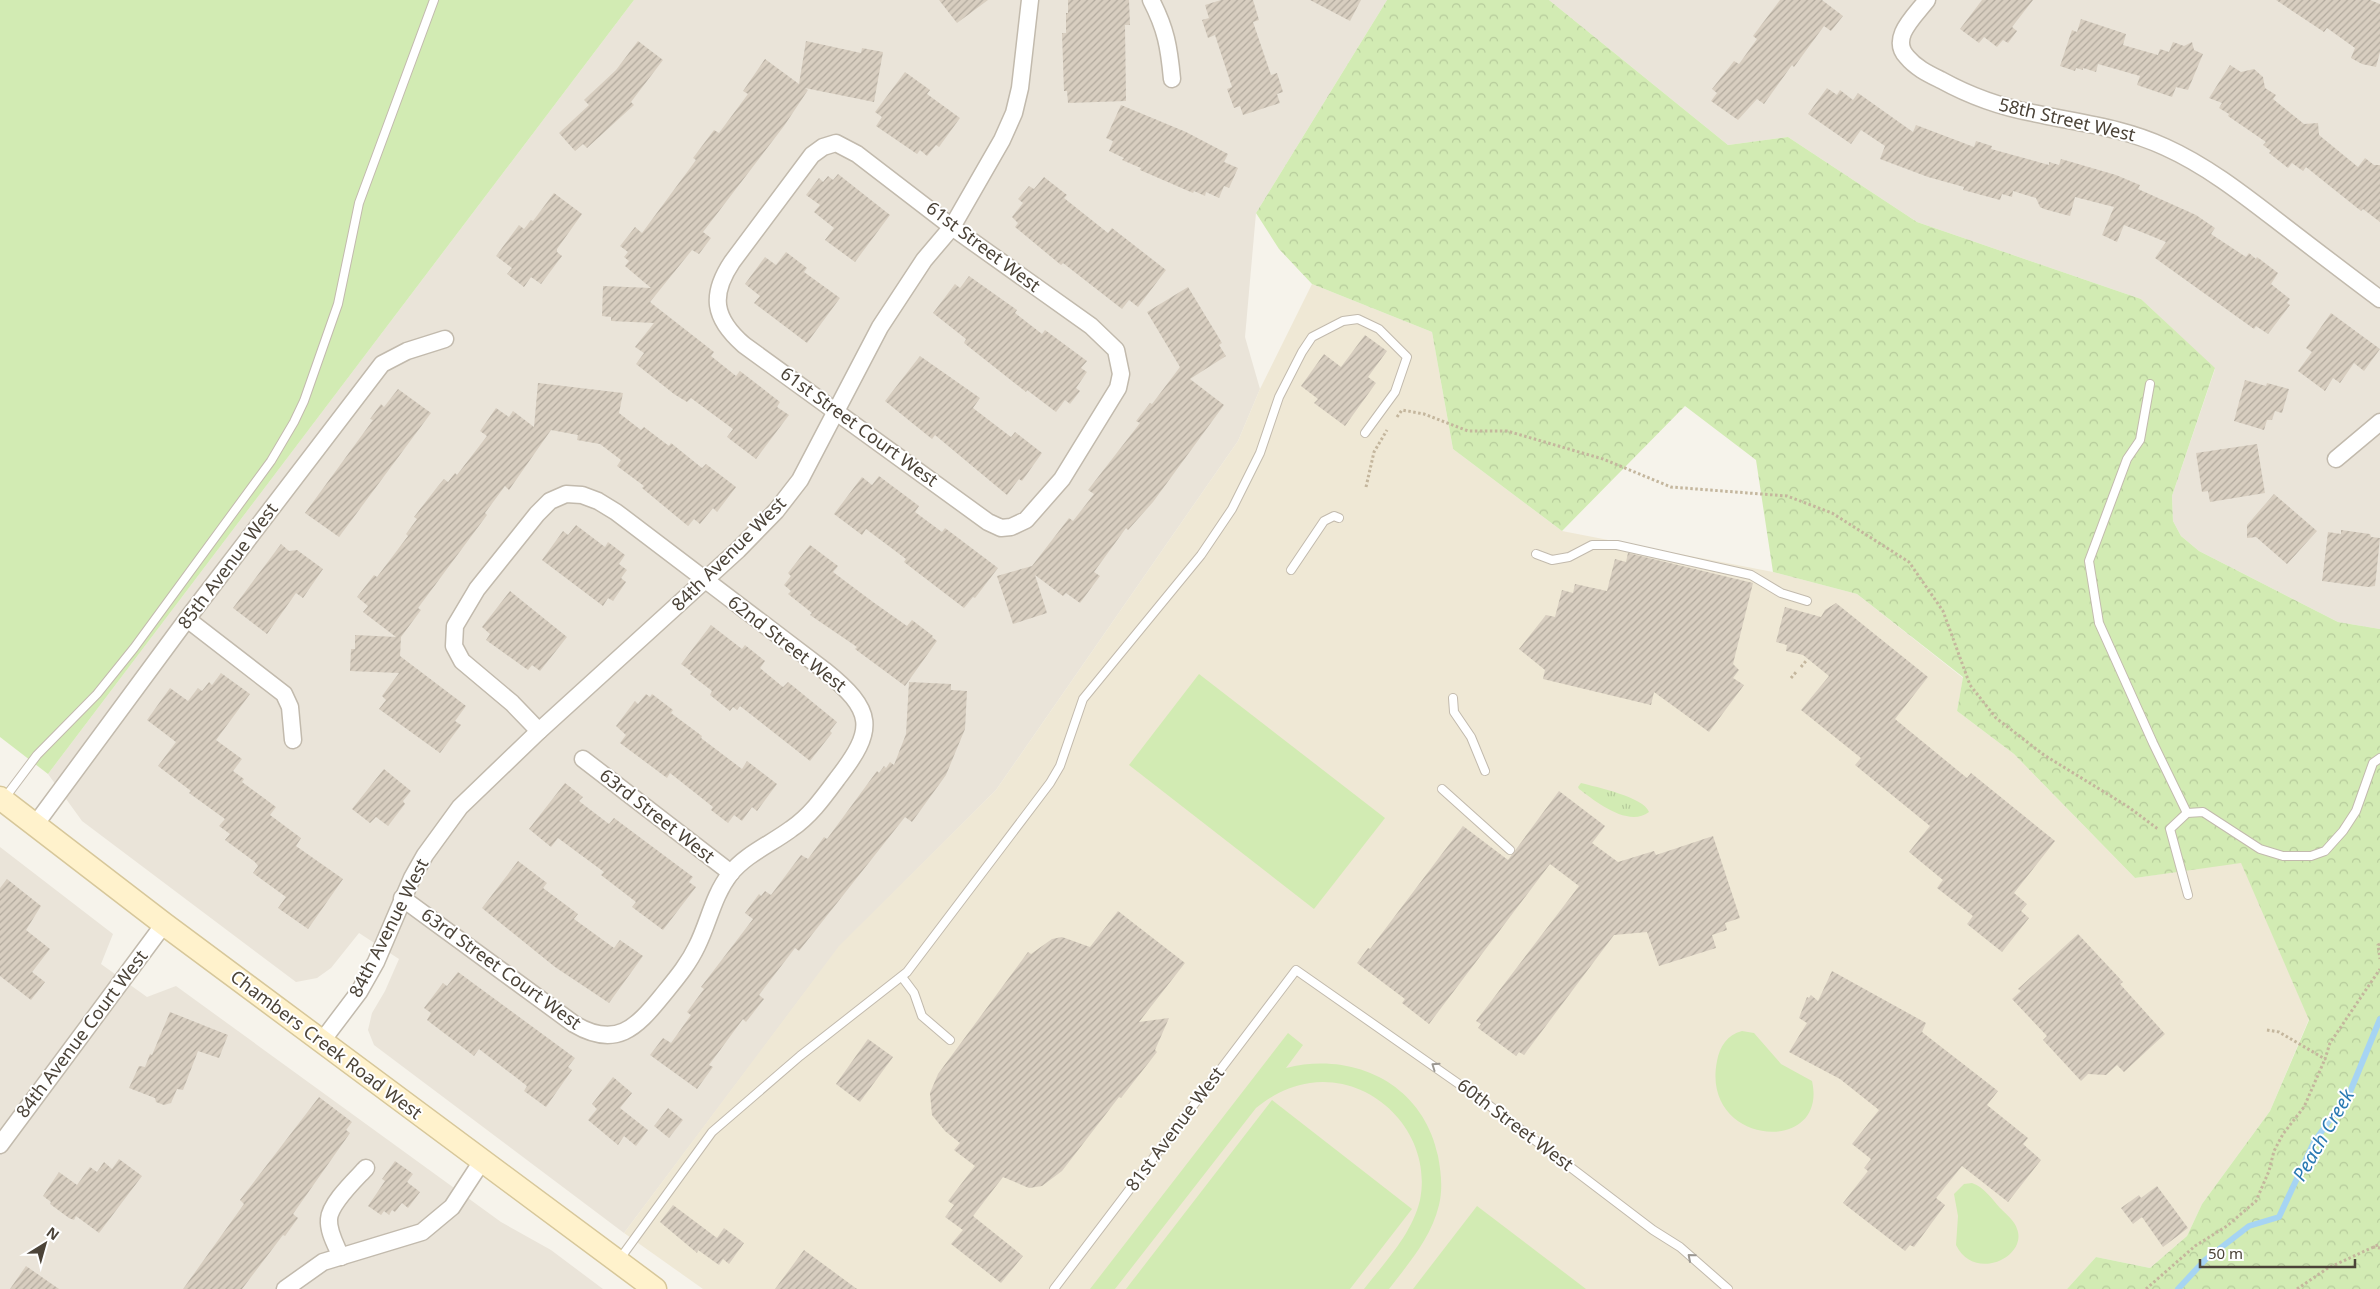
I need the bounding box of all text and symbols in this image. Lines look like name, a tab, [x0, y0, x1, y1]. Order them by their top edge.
street label: 58th Street West	[1997, 92, 2138, 147]
street label: 61st Street West	[922, 195, 1046, 297]
street label: 61st Street Court West	[776, 361, 943, 492]
street label: 84th Avenue West	[666, 491, 791, 616]
street label: 85th Avenue West	[172, 497, 283, 633]
street label: 62nd Street West	[723, 589, 852, 697]
street label: 63rd Street West	[595, 763, 721, 868]
street label: 84th Avenue West	[343, 854, 434, 1001]
street label: 63rd Street Court West	[417, 902, 587, 1035]
street label: 84th Avenue Court West	[10, 944, 153, 1122]
street label: Chambers Creek Road West	[226, 964, 428, 1125]
street label: 81st Avenue West	[1120, 1061, 1229, 1195]
one-way arrow	[1431, 1063, 1440, 1072]
street label: 60th Street West	[1453, 1073, 1579, 1176]
water label: Peach Creek	[2286, 1084, 2360, 1186]
north arrow	[20, 1219, 70, 1269]
text: N	[43, 1222, 63, 1244]
scale bar	[2200, 1236, 2355, 1268]
text: 50 m	[2208, 1243, 2243, 1263]
one-way arrow	[1688, 1254, 1697, 1263]

